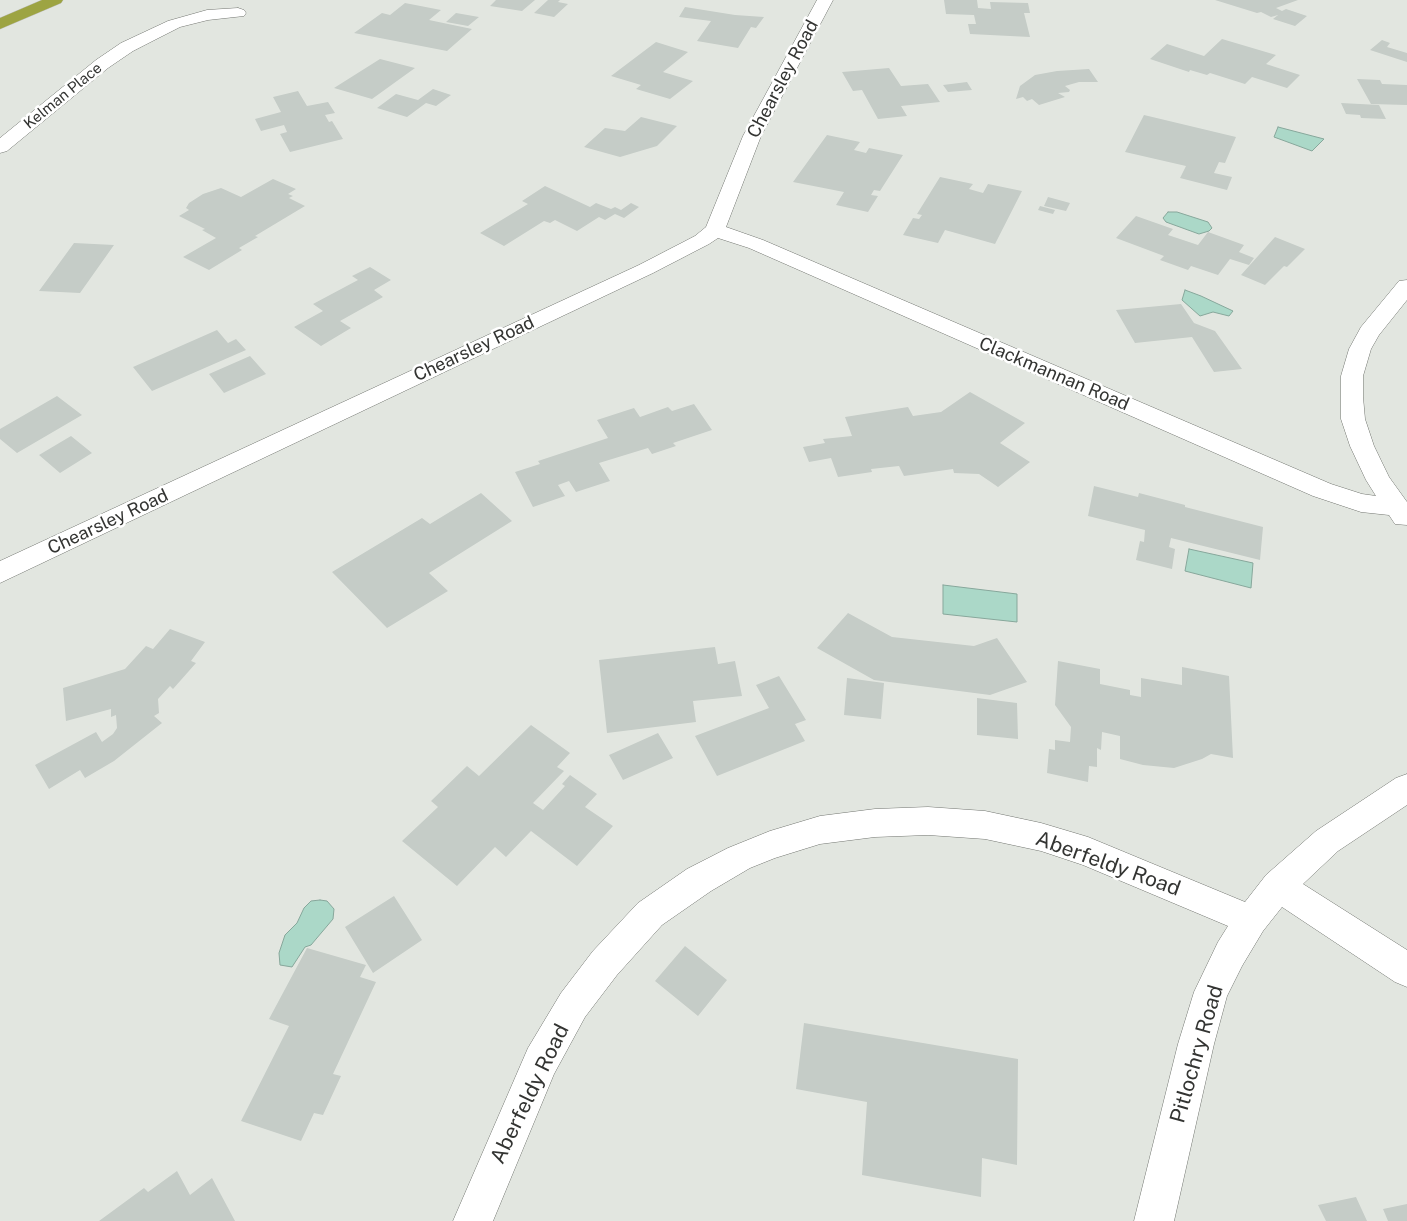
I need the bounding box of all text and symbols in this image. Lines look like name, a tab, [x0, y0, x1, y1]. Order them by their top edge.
street label: Chearsley Road	[743, 16, 823, 142]
street label: Kelman Place	[20, 59, 106, 133]
street label: Chearsley Road	[410, 312, 538, 386]
street label: Clackmannan Road	[976, 333, 1132, 415]
street label: Chearsley Road	[44, 485, 172, 559]
street label: Aberfeldy Road	[1032, 826, 1184, 902]
street label: Pitlochry Road	[1165, 982, 1229, 1126]
street label: Aberfeldy Road	[485, 1020, 575, 1168]

